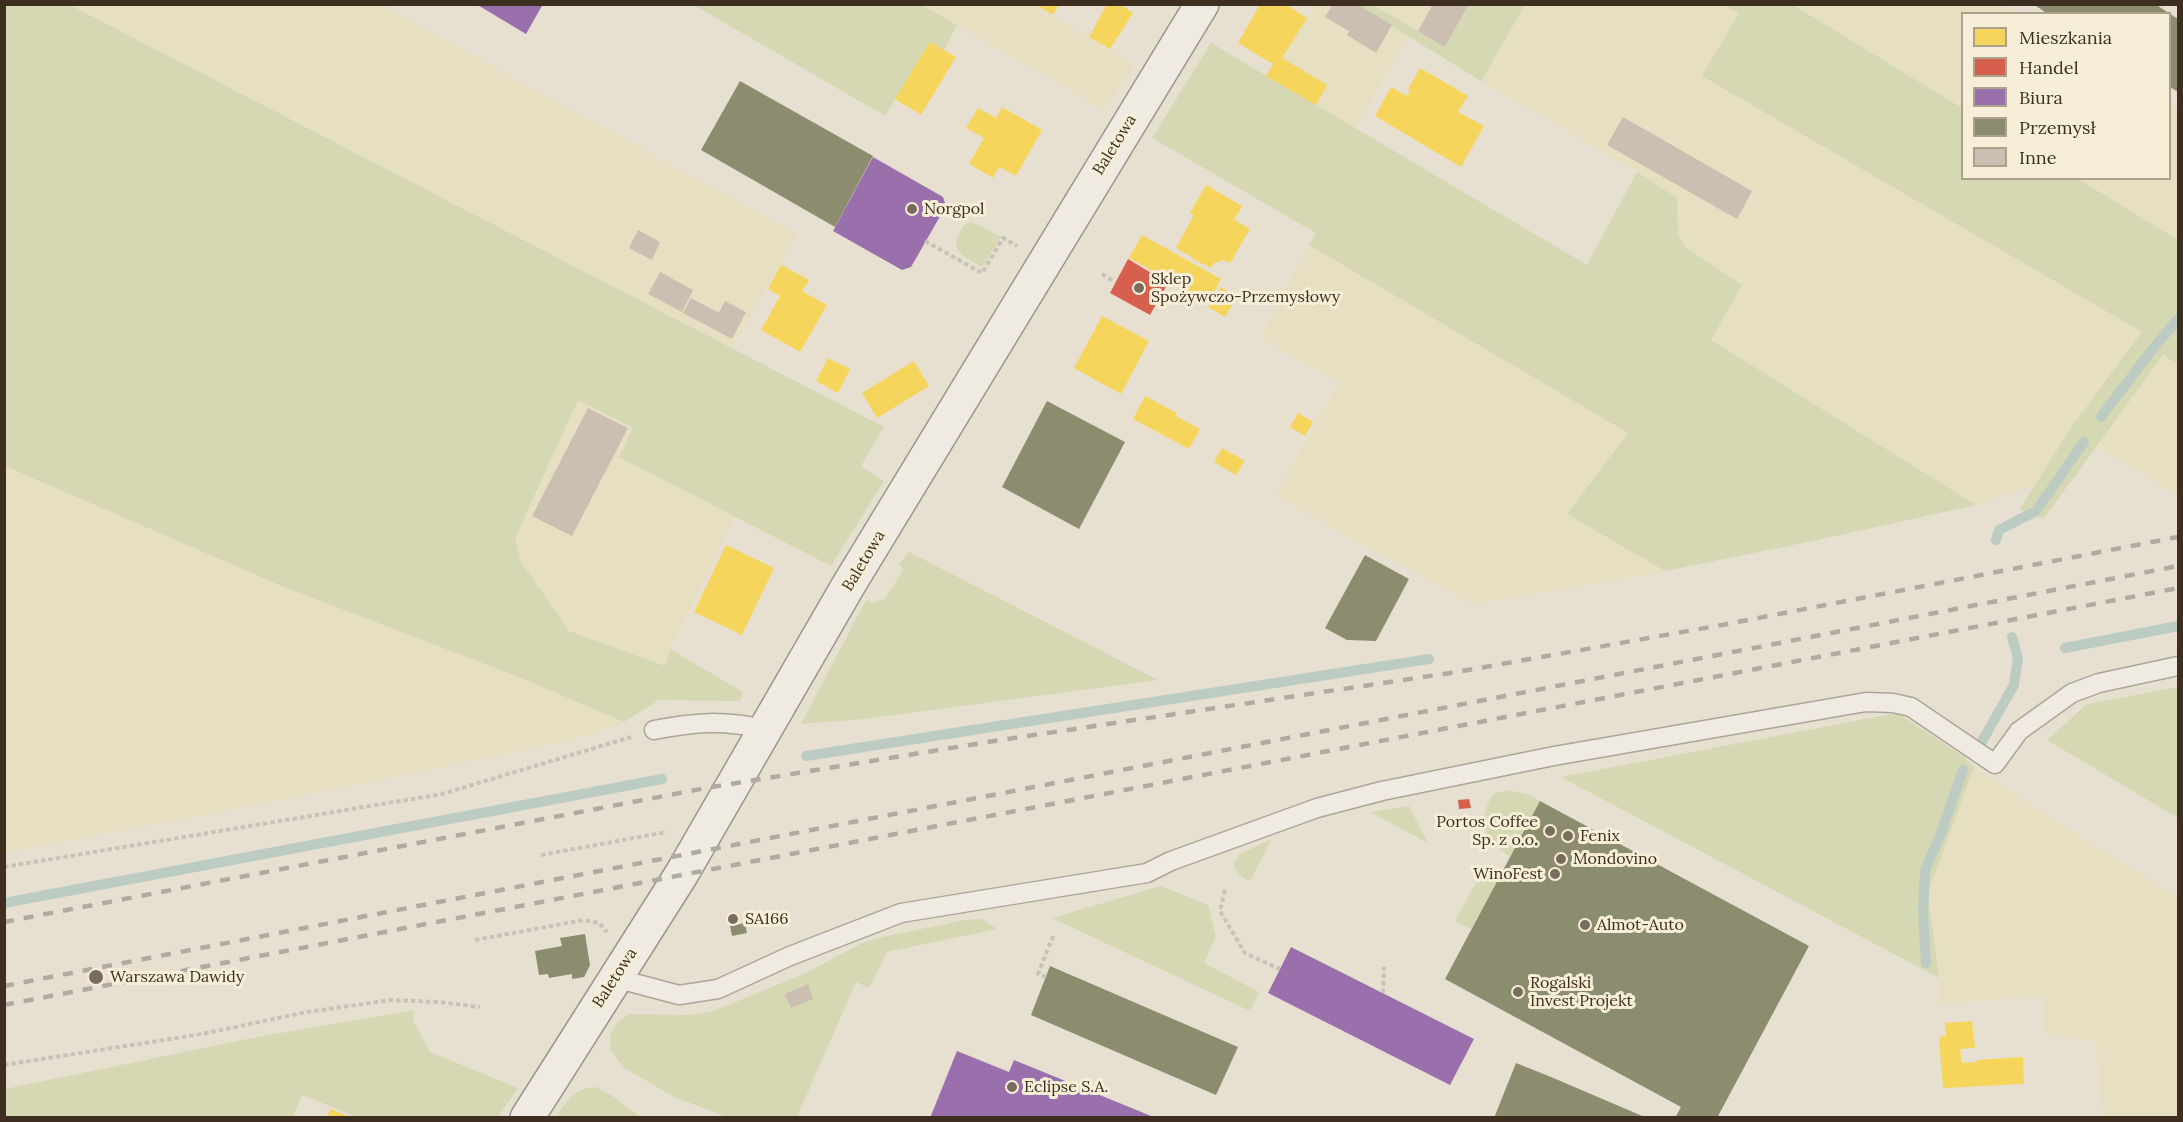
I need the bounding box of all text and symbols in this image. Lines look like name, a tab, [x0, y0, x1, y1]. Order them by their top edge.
legend	[1961, 12, 2171, 180]
text: Mieszkania	[2019, 26, 2112, 49]
text: Handel	[2019, 56, 2079, 79]
text: Biura	[2019, 86, 2063, 109]
street label: Baletowa	[1089, 111, 1141, 179]
text: Przemysł	[2019, 116, 2096, 139]
text: Inne	[2019, 146, 2057, 169]
place label: Norgpol	[924, 199, 984, 219]
marker: Norgpol	[905, 202, 919, 216]
place label: Sklep Spożywczo-Przemysłowy	[1151, 269, 1340, 307]
marker: Sklep Spożywczo-Przemysłowy	[1132, 281, 1146, 295]
street label: Baletowa	[838, 527, 890, 595]
place label: Portos Coffee Sp. z o.o.	[1436, 812, 1538, 850]
marker: Portos Coffee Sp. z o.o.	[1543, 824, 1557, 838]
place label: Fenix	[1580, 826, 1620, 846]
marker: Fenix	[1561, 829, 1575, 843]
place label: Mondovino	[1573, 849, 1657, 869]
marker: Mondovino	[1554, 852, 1568, 866]
place label: WinoFest	[1473, 864, 1543, 884]
marker: WinoFest	[1548, 867, 1562, 881]
place label: SA166	[745, 909, 788, 929]
marker: SA166	[726, 912, 740, 926]
place label: Almot-Auto	[1597, 915, 1684, 935]
marker: Almot-Auto	[1578, 918, 1592, 932]
street label: Baletowa	[589, 944, 641, 1012]
place label: Warszawa Dawidy	[110, 967, 244, 987]
marker: Warszawa Dawidy	[87, 968, 105, 986]
place label: Rogalski Invest Projekt	[1530, 973, 1633, 1011]
marker: Rogalski Invest Projekt	[1511, 985, 1525, 999]
place label: Eclipse S.A.	[1024, 1077, 1109, 1097]
marker: Eclipse S.A.	[1005, 1080, 1019, 1094]

